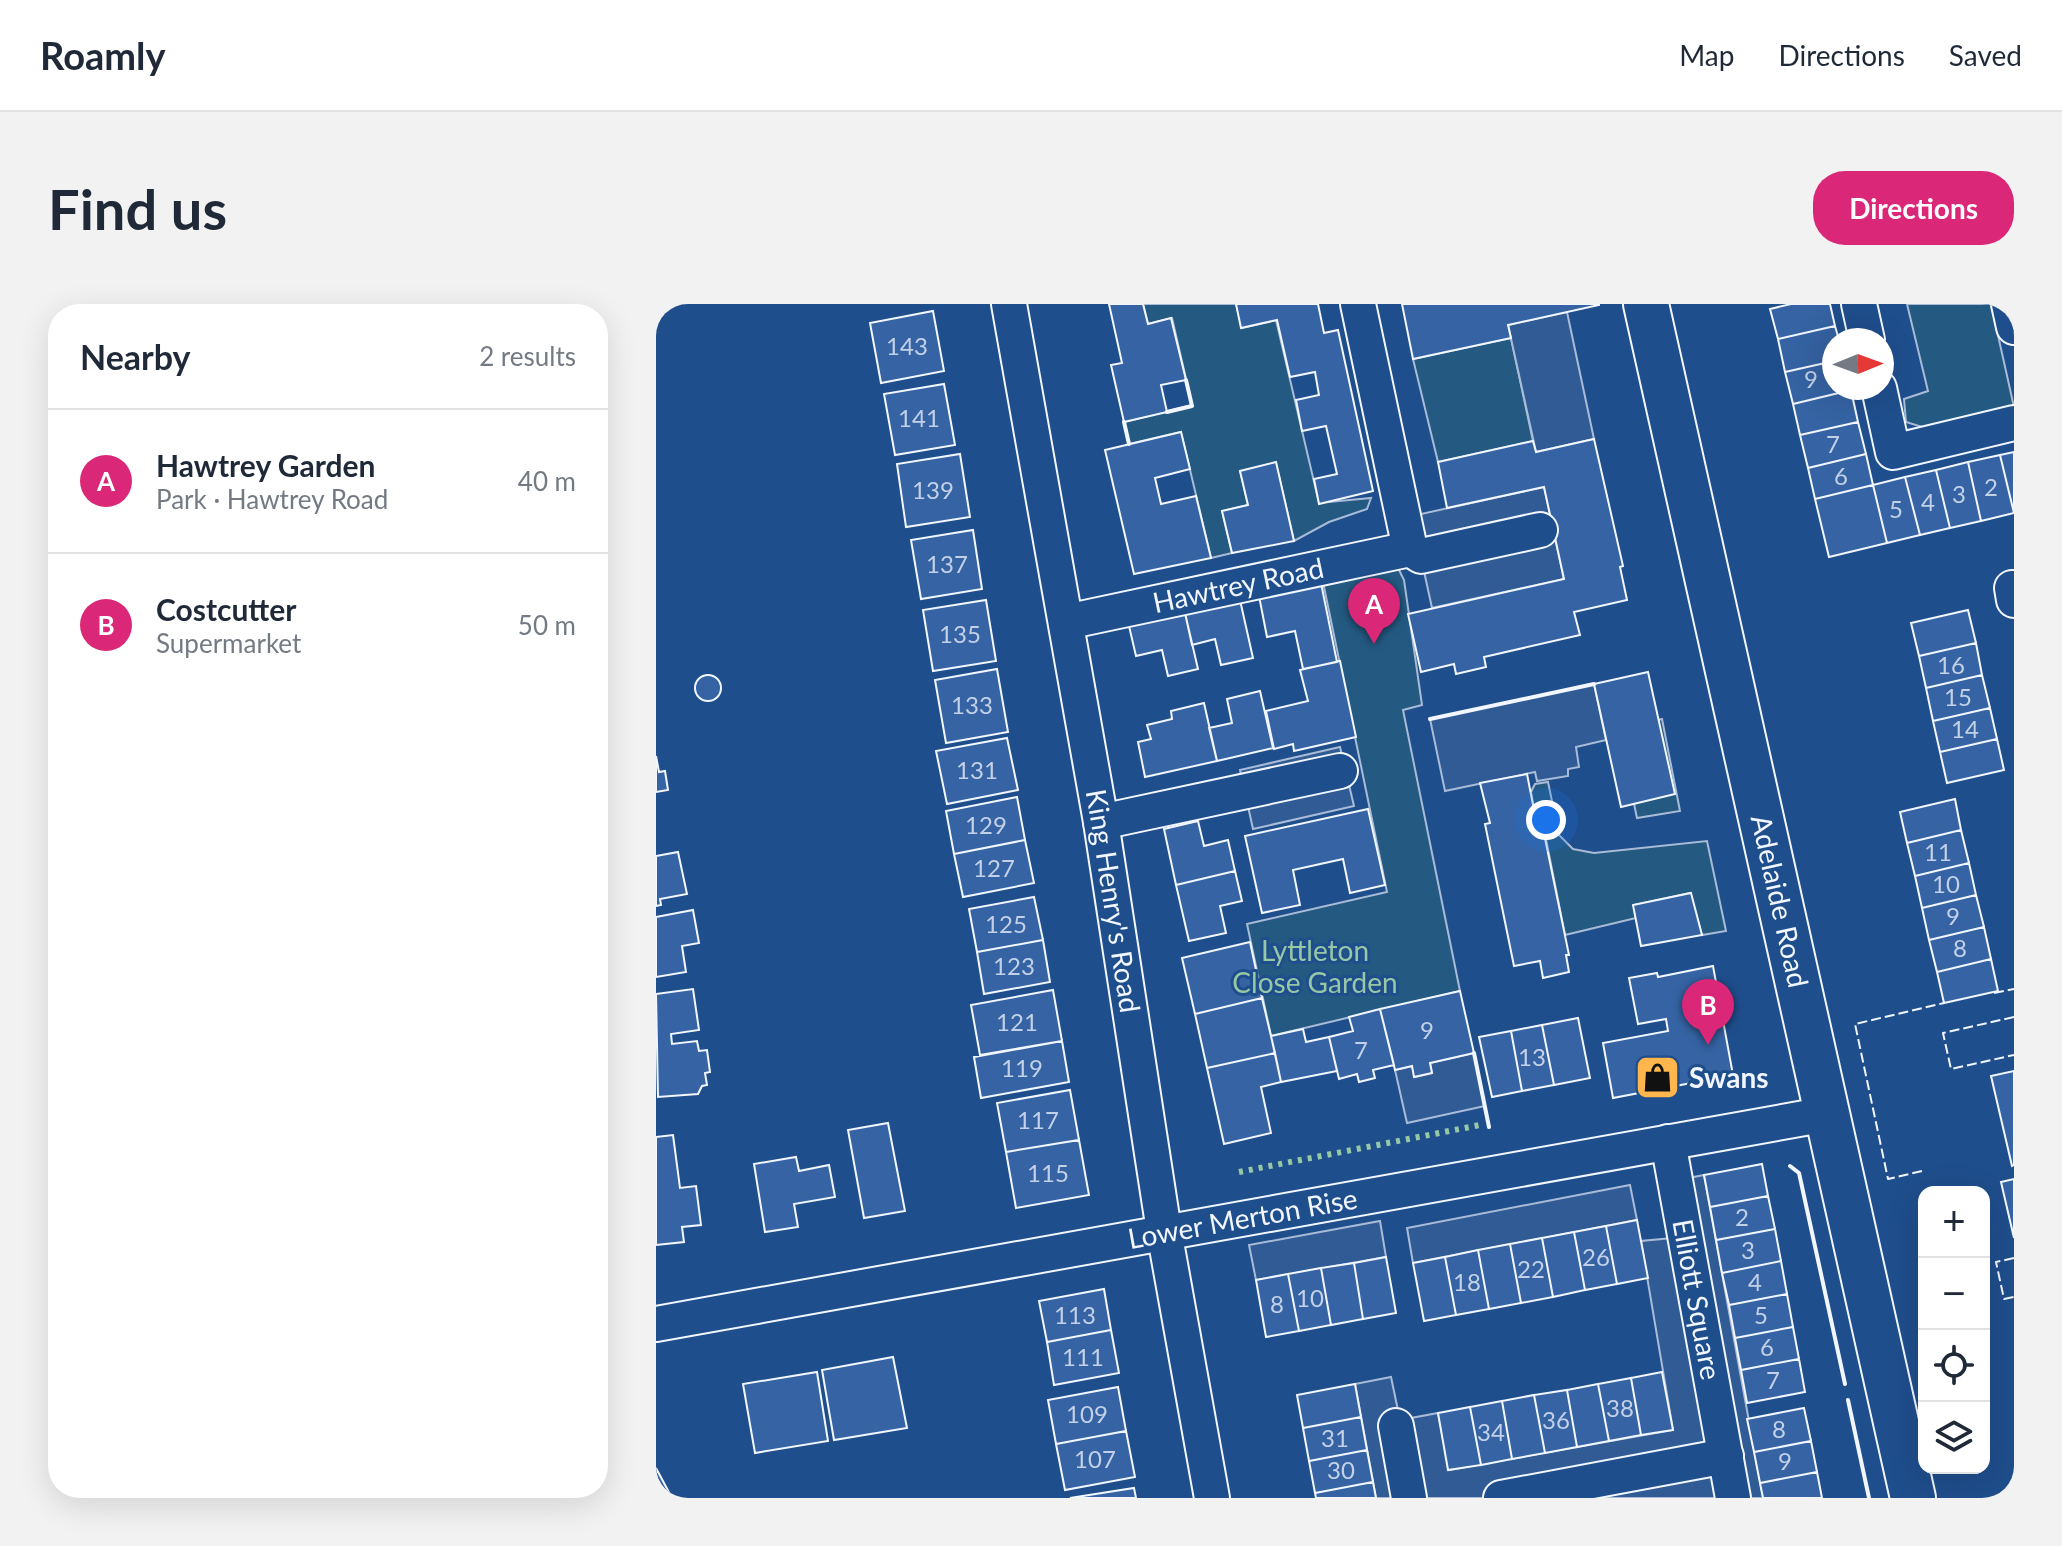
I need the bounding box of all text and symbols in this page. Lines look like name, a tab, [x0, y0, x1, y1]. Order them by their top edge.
text: Roamly	[40, 32, 166, 78]
text: Map	[1679, 38, 1734, 72]
text: Directions	[1778, 38, 1905, 72]
text: Saved	[1949, 38, 2022, 72]
button: Directions	[1813, 171, 2014, 245]
text: Find us	[48, 175, 227, 242]
north arrow	[1822, 328, 1894, 400]
house number: 143	[886, 331, 928, 360]
text: Nearby	[80, 336, 191, 377]
text: 2 results	[479, 340, 576, 372]
house number: 9	[1804, 364, 1818, 393]
house number: 141	[898, 403, 940, 432]
house number: 7	[1826, 429, 1840, 458]
text: Hawtrey Garden	[156, 447, 375, 483]
house number: 6	[1834, 461, 1848, 490]
text: A	[97, 465, 115, 497]
text: 40 m	[518, 465, 576, 497]
house number: 2	[1984, 472, 1998, 501]
house number: 139	[912, 475, 954, 504]
house number: 3	[1952, 479, 1966, 508]
text: Park · Hawtrey Road	[156, 483, 388, 515]
house number: 4	[1921, 487, 1935, 516]
house number: 5	[1889, 494, 1903, 523]
house number: 137	[926, 549, 968, 578]
street label: Hawtrey Road	[1149, 550, 1327, 619]
pin: A	[1348, 578, 1400, 644]
text: Costcutter	[156, 591, 297, 627]
text: B	[97, 609, 115, 641]
text: 50 m	[518, 609, 576, 641]
house number: 135	[939, 619, 981, 648]
text: Supermarket	[156, 627, 301, 659]
house number: 16	[1937, 650, 1965, 679]
house number: 15	[1944, 682, 1972, 711]
house number: 133	[951, 690, 993, 719]
house number: 14	[1951, 714, 1979, 743]
house number: 131	[956, 755, 998, 784]
street label: King Henry's Road	[1079, 786, 1148, 1015]
your location	[1526, 800, 1566, 840]
house number: 129	[965, 810, 1007, 839]
street label: Adelaide Road	[1745, 811, 1816, 991]
house number: 11	[1924, 837, 1952, 866]
house number: 127	[973, 853, 1015, 882]
house number: 10	[1932, 869, 1960, 898]
house number: 9	[1946, 901, 1960, 930]
house number: 125	[985, 909, 1027, 938]
park label: Lyttleton Close Garden	[1232, 933, 1398, 999]
house number: 8	[1953, 933, 1967, 962]
house number: 123	[993, 951, 1035, 980]
pin: B	[1682, 979, 1734, 1045]
house number: 121	[996, 1007, 1038, 1036]
house number: 9	[1420, 1015, 1434, 1044]
house number: 7	[1354, 1035, 1368, 1064]
house number: 13	[1518, 1042, 1546, 1071]
house number: 119	[1001, 1053, 1043, 1082]
shop icon: Swans	[1634, 1054, 1682, 1102]
place label: Swans	[1689, 1060, 1769, 1094]
house number: 117	[1017, 1105, 1059, 1134]
house number: 115	[1027, 1158, 1069, 1187]
street label: Lower Merton Rise	[1125, 1181, 1360, 1255]
map controls	[1918, 1186, 1990, 1474]
button: +	[1918, 1186, 1990, 1258]
house number: 2	[1735, 1202, 1749, 1231]
street label: Elliott Square	[1666, 1216, 1729, 1382]
house number: 3	[1741, 1235, 1755, 1264]
house number: 26	[1582, 1242, 1610, 1271]
house number: 22	[1517, 1254, 1545, 1283]
button: −	[1918, 1258, 1990, 1330]
house number: 18	[1453, 1267, 1481, 1296]
house number: 4	[1748, 1267, 1762, 1296]
house number: 10	[1296, 1283, 1324, 1312]
house number: 8	[1270, 1289, 1284, 1318]
house number: 113	[1054, 1300, 1096, 1329]
house number: 5	[1754, 1300, 1768, 1329]
button: locate	[1918, 1330, 1990, 1402]
house number: 6	[1760, 1332, 1774, 1361]
house number: 111	[1062, 1342, 1104, 1371]
house number: 7	[1766, 1365, 1780, 1394]
house number: 38	[1606, 1393, 1634, 1422]
house number: 109	[1066, 1399, 1108, 1428]
button: layers	[1918, 1402, 1990, 1474]
house number: 36	[1542, 1405, 1570, 1434]
house number: 8	[1772, 1414, 1786, 1443]
house number: 34	[1477, 1417, 1505, 1446]
house number: 31	[1321, 1423, 1349, 1452]
house number: 107	[1074, 1444, 1116, 1473]
house number: 9	[1778, 1446, 1792, 1475]
house number: 30	[1327, 1455, 1355, 1484]

